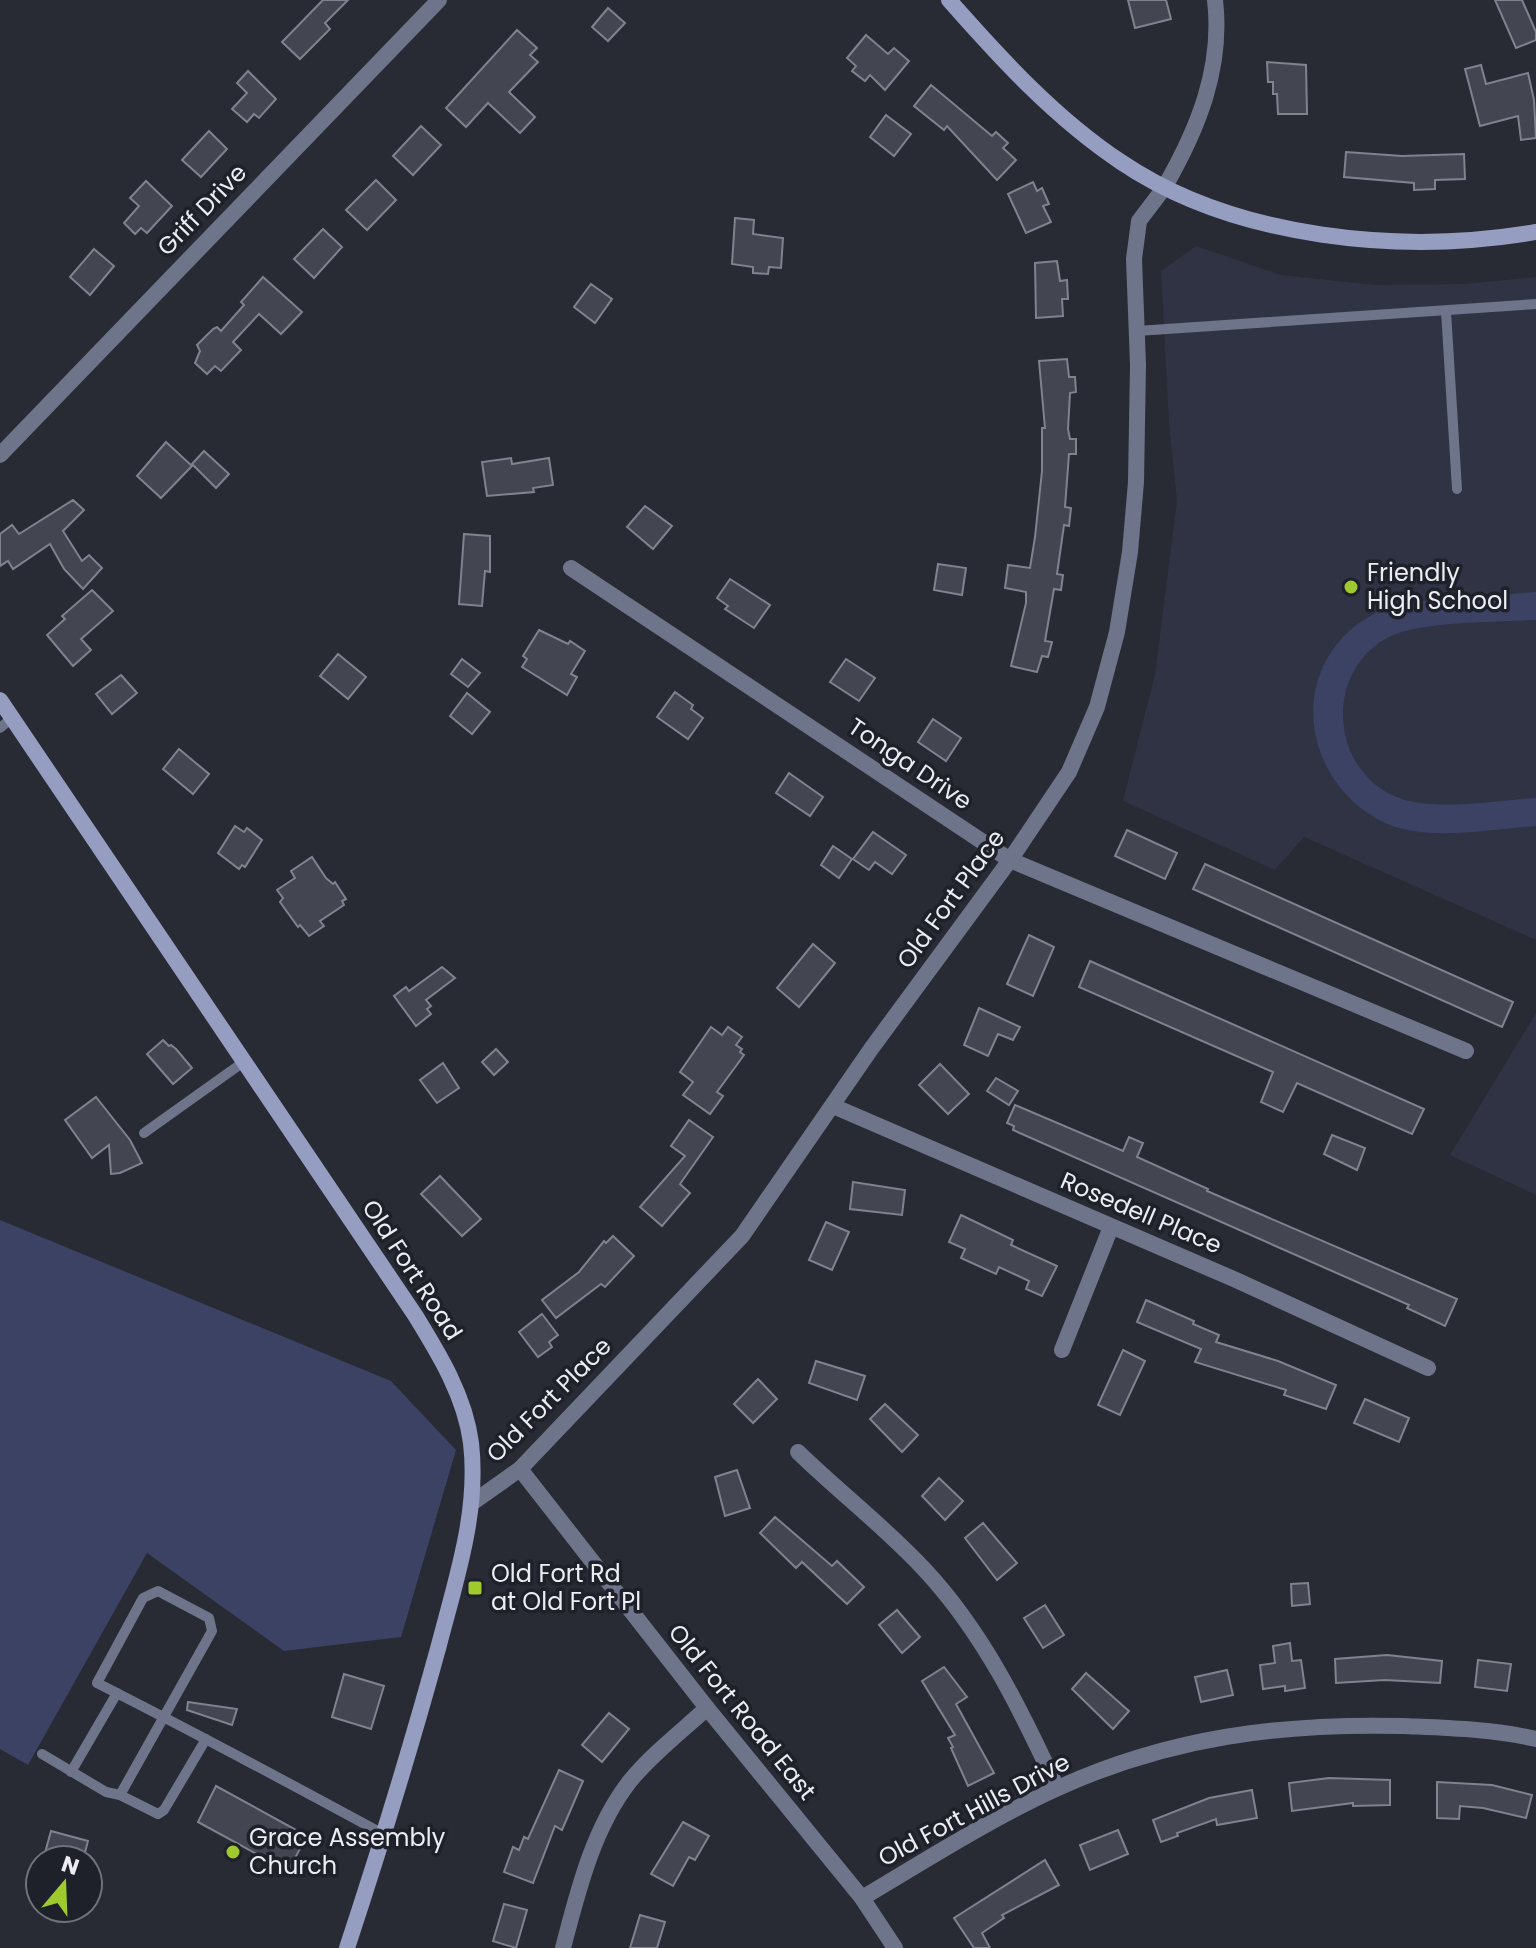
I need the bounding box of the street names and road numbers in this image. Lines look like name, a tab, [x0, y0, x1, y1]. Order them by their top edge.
street label: Griff Drive	[150, 157, 254, 263]
street label: Tonga Drive	[842, 710, 979, 817]
street label: Old Fort Place	[889, 822, 1012, 975]
street label: Rosedell Place	[1056, 1164, 1227, 1261]
street label: Old Fort Road	[355, 1193, 470, 1346]
street label: Old Fort Place	[479, 1330, 618, 1469]
street label: Old Fort Road East	[661, 1617, 824, 1807]
street label: Old Fort Hills Drive	[872, 1745, 1075, 1874]

